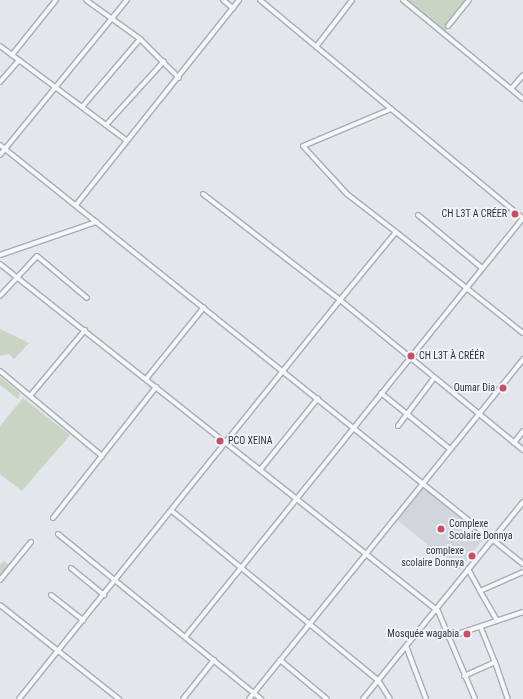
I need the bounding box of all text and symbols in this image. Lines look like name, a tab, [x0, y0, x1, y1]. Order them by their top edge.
place label: CH L3T A CRÉER	[441, 208, 507, 220]
marker: CH L3T A CRÉER	[510, 209, 520, 219]
place label: CH L3T À CRÉÉR	[419, 350, 485, 362]
marker: CH L3T À CRÉÉR	[406, 351, 416, 361]
place label: Oumar Dia	[454, 382, 495, 394]
marker: Oumar Dia	[498, 383, 508, 393]
place label: PCO XEINA	[228, 435, 273, 447]
marker: PCO XEINA	[215, 436, 225, 446]
place label: Complexe Scolaire Donnya	[449, 517, 512, 540]
marker: Complexe Scolaire Donnya	[436, 524, 446, 534]
place label: complexe scolaire Donnya	[401, 544, 464, 568]
marker: complexe scolaire Donnya	[467, 551, 477, 561]
place label: Mosquée wagabia	[387, 628, 459, 640]
marker: Mosquée wagabia	[462, 629, 472, 639]

